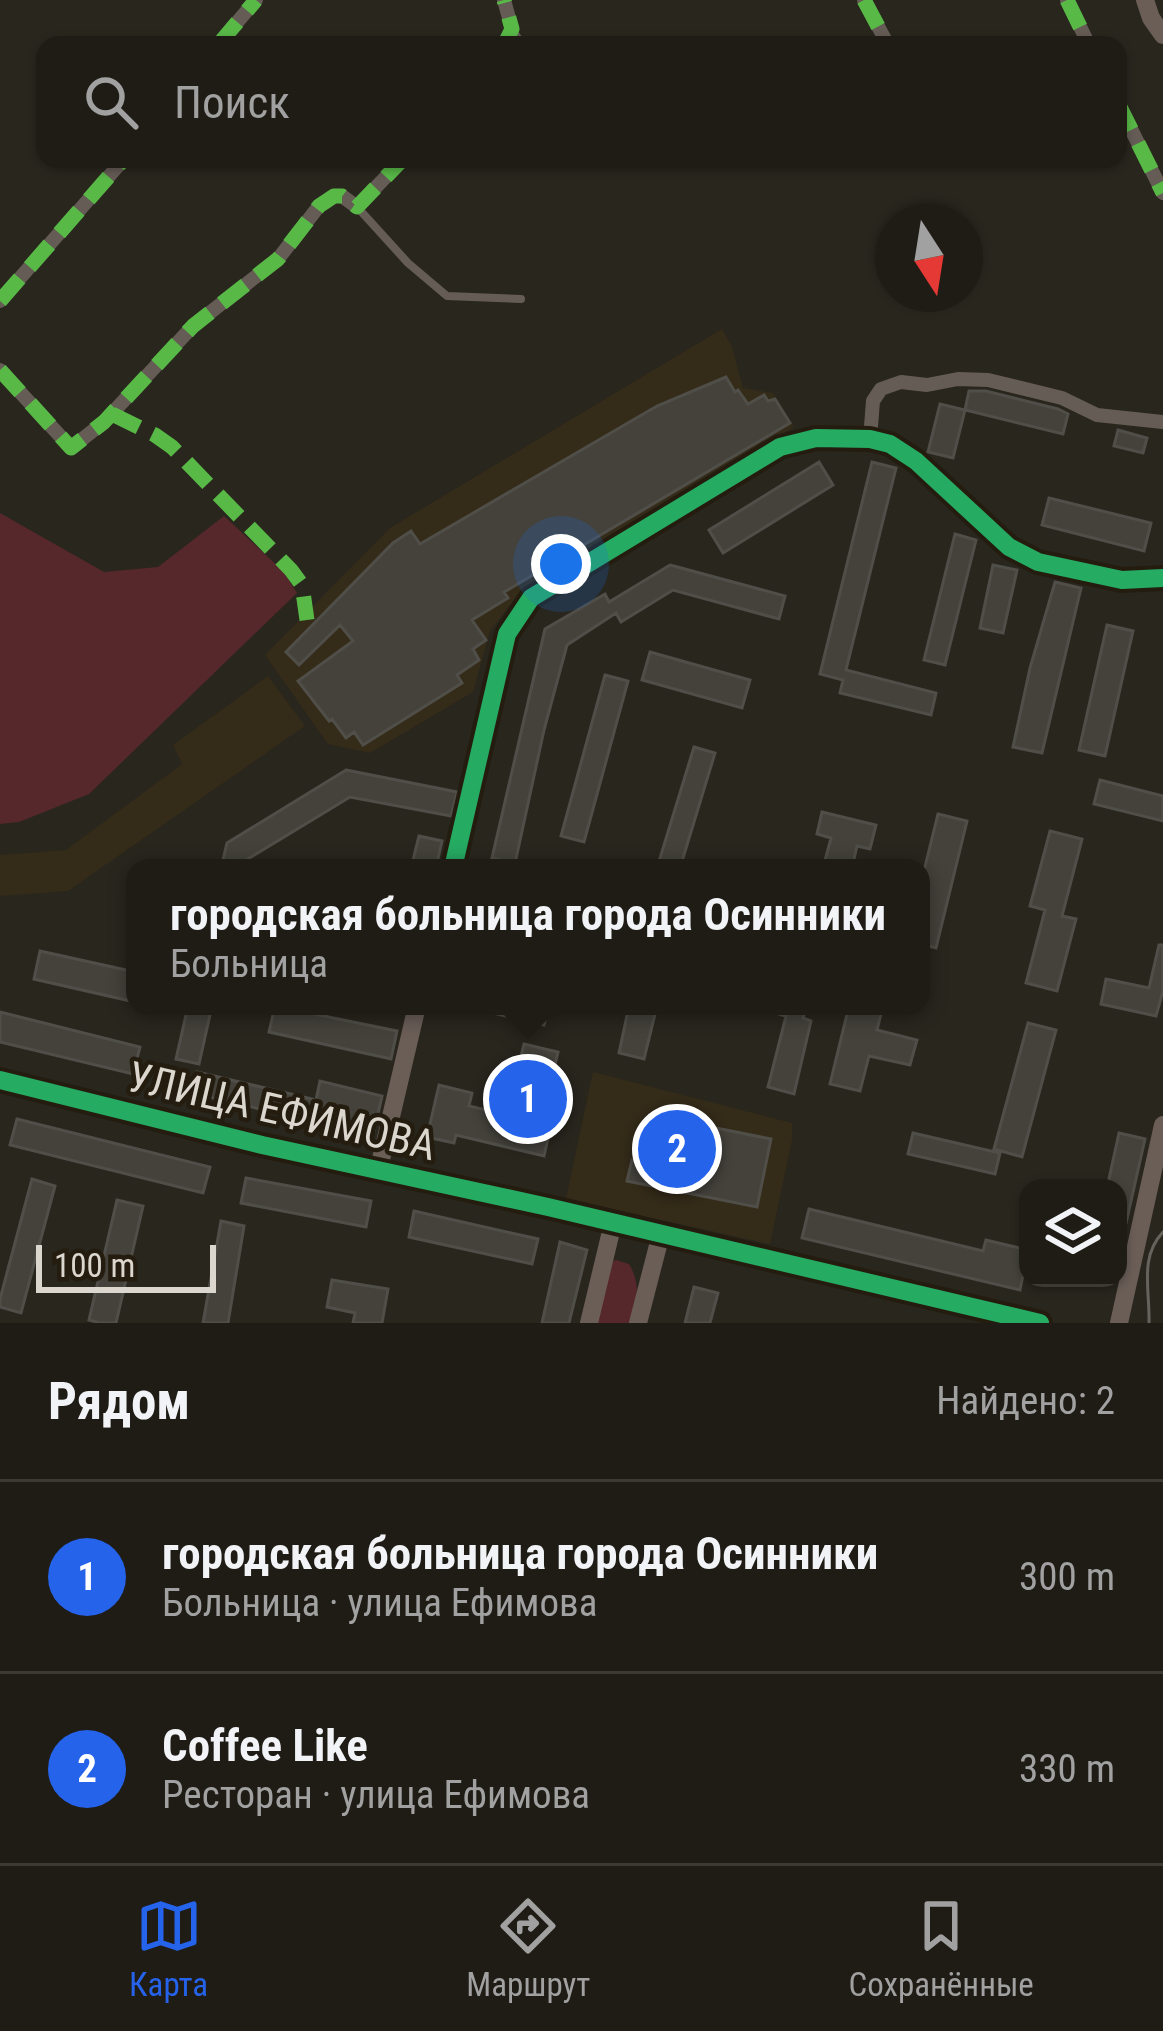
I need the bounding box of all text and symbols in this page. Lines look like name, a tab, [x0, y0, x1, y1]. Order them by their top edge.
search box	[36, 36, 1127, 168]
icon: search	[78, 69, 144, 135]
text: Поиск	[174, 76, 290, 129]
north arrow	[875, 204, 983, 312]
your location	[531, 534, 591, 594]
popup	[126, 859, 930, 1015]
text: городская больница города Осинники	[170, 888, 886, 941]
text: Больница	[170, 941, 328, 987]
street label: УЛИЦА ЕФИМОВА	[123, 1052, 441, 1170]
pin: 1	[489, 1054, 567, 1144]
pin: 2	[638, 1104, 716, 1194]
map controls	[1019, 1179, 1127, 1287]
button: layers	[1019, 1179, 1127, 1287]
scale bar	[36, 1239, 216, 1292]
text: 100 m	[54, 1246, 135, 1285]
text: Рядом	[48, 1372, 190, 1431]
text: Найдено: 2	[936, 1378, 1115, 1424]
text: городская больница города Осинники	[162, 1527, 878, 1580]
text: 1	[77, 1554, 97, 1600]
text: 300 m	[1019, 1554, 1115, 1600]
text: Больница · улица Ефимова	[162, 1580, 597, 1626]
text: Coffee Like	[162, 1719, 368, 1772]
text: 2	[77, 1746, 97, 1792]
text: 330 m	[1019, 1746, 1115, 1792]
text: Ресторан · улица Ефимова	[162, 1772, 590, 1818]
tab: Карта	[129, 1893, 208, 2004]
tab: Маршрут	[466, 1893, 590, 2004]
tab: Сохранённые	[849, 1893, 1034, 2004]

